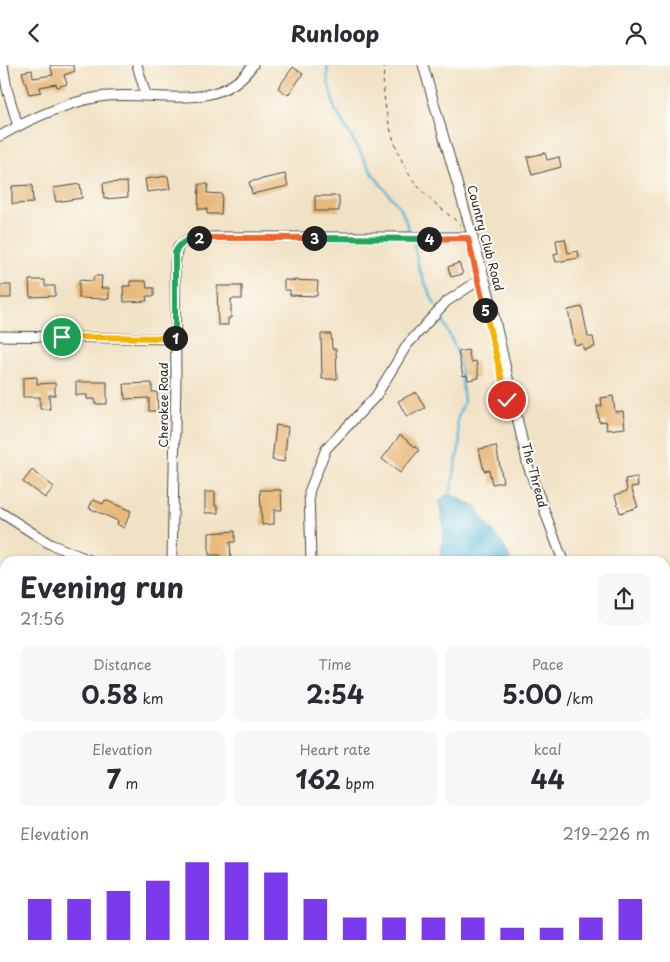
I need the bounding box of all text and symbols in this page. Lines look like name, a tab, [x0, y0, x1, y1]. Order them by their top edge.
text: Runloop	[291, 16, 379, 49]
icon: back	[20, 19, 48, 47]
icon: person	[622, 19, 650, 47]
street label: Country Club Road	[463, 183, 509, 293]
pin: 2	[186, 225, 212, 251]
pin: 3	[302, 225, 326, 251]
pin: 4	[416, 227, 442, 251]
text: 2	[195, 228, 204, 249]
text: 3	[310, 228, 319, 249]
text: 4	[425, 229, 434, 250]
pin: 5	[472, 297, 498, 323]
text: 5	[481, 300, 490, 321]
pin	[41, 316, 83, 358]
icon: arrive	[48, 323, 76, 351]
pin: 1	[162, 325, 188, 351]
text: 1	[172, 328, 179, 349]
street label: Cherokee Road	[154, 362, 172, 448]
pin	[486, 379, 528, 421]
icon: check	[493, 386, 521, 414]
street label: The Thread	[518, 440, 552, 510]
text: Evening run	[20, 565, 184, 608]
button: share	[598, 573, 650, 625]
text: 21:56	[20, 606, 65, 630]
text: Distance	[93, 654, 152, 675]
text: Time	[318, 654, 352, 675]
text: Pace	[532, 654, 563, 675]
text: 0.58	[81, 675, 138, 713]
text: 2:54	[306, 675, 364, 713]
text: 5:00	[502, 675, 562, 713]
text: km	[138, 688, 164, 709]
text: /km	[562, 688, 593, 709]
text: Elevation	[92, 739, 153, 760]
text: Heart rate	[300, 739, 370, 760]
text: kcal	[534, 739, 562, 760]
text: 7	[107, 760, 121, 798]
text: 162	[296, 760, 341, 798]
text: 44	[531, 760, 565, 798]
text: m	[121, 773, 138, 794]
text: bpm	[341, 773, 374, 794]
text: Elevation	[20, 821, 89, 845]
text: 219–226 m	[562, 821, 650, 845]

